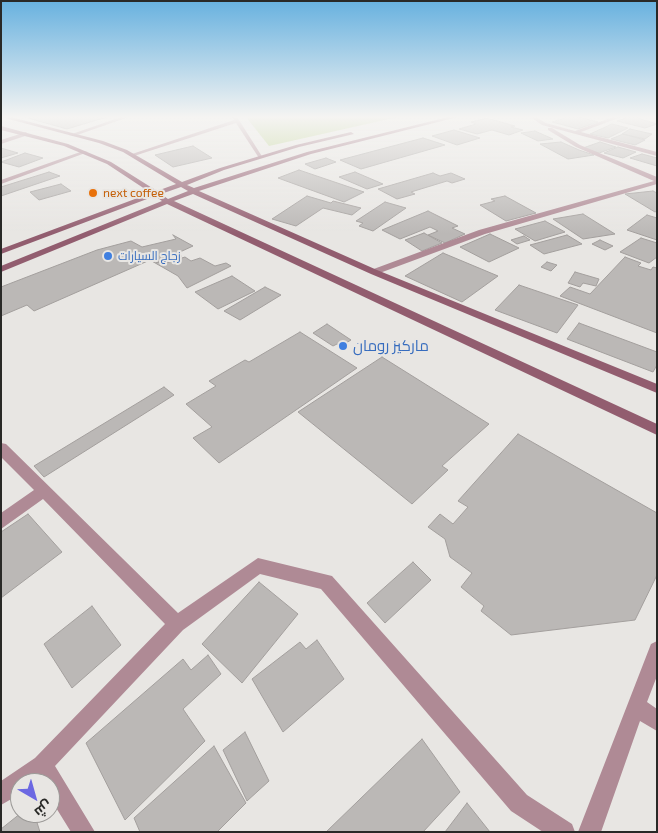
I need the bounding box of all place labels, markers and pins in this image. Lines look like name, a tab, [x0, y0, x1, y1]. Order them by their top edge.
place label: next coffee	[103, 186, 164, 200]
marker: next coffee	[87, 187, 99, 199]
place label: زجاج السيارات	[118, 249, 181, 263]
marker: زجاج السيارات	[102, 250, 114, 262]
place label: ماركيز رومان	[353, 337, 429, 355]
marker: ماركيز رومان	[337, 340, 349, 352]

